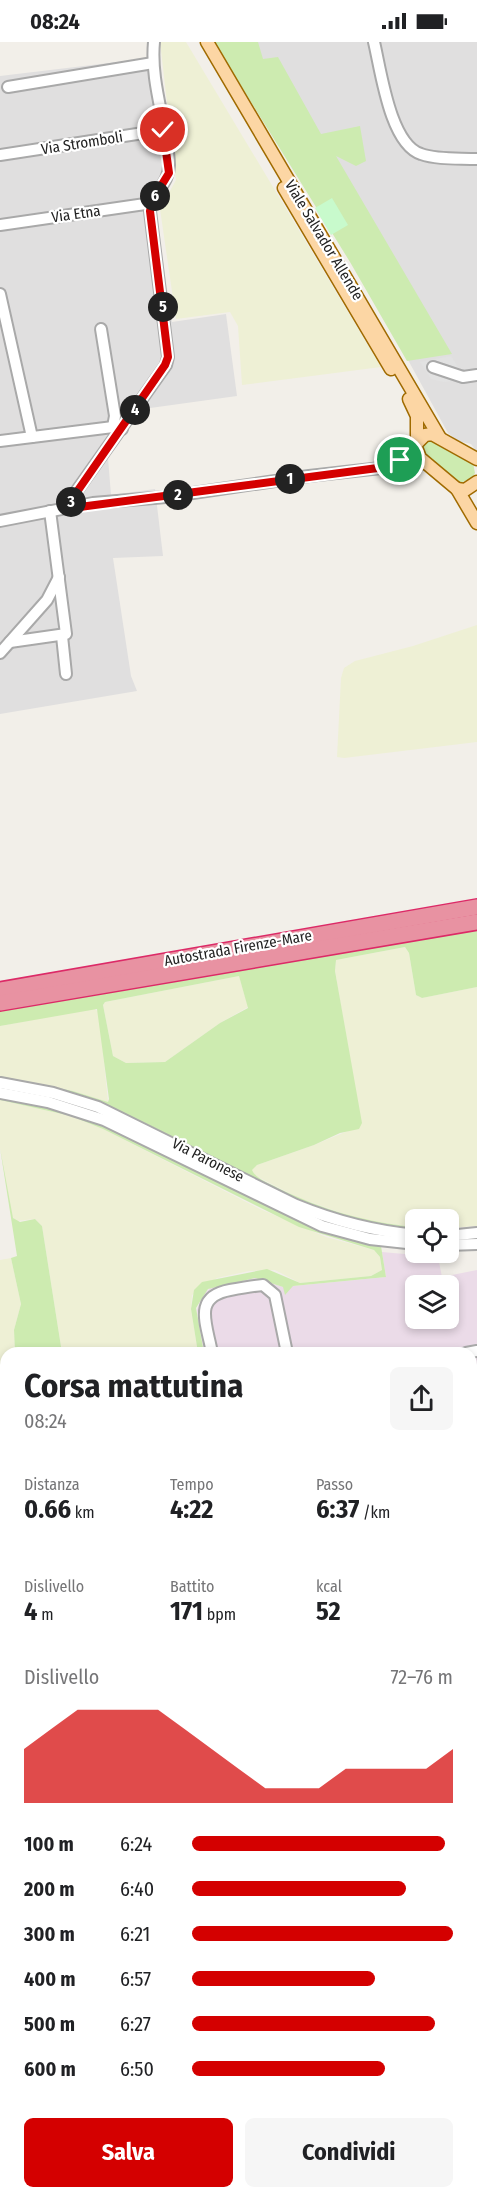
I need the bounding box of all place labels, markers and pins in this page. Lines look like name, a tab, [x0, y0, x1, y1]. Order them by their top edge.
pin	[137, 104, 188, 155]
pin: 6	[140, 181, 170, 211]
pin: 5	[148, 292, 178, 322]
pin: 4	[120, 395, 150, 425]
pin	[374, 434, 425, 485]
pin: 1	[275, 464, 305, 494]
pin: 2	[163, 480, 193, 510]
pin: 3	[56, 487, 86, 517]

